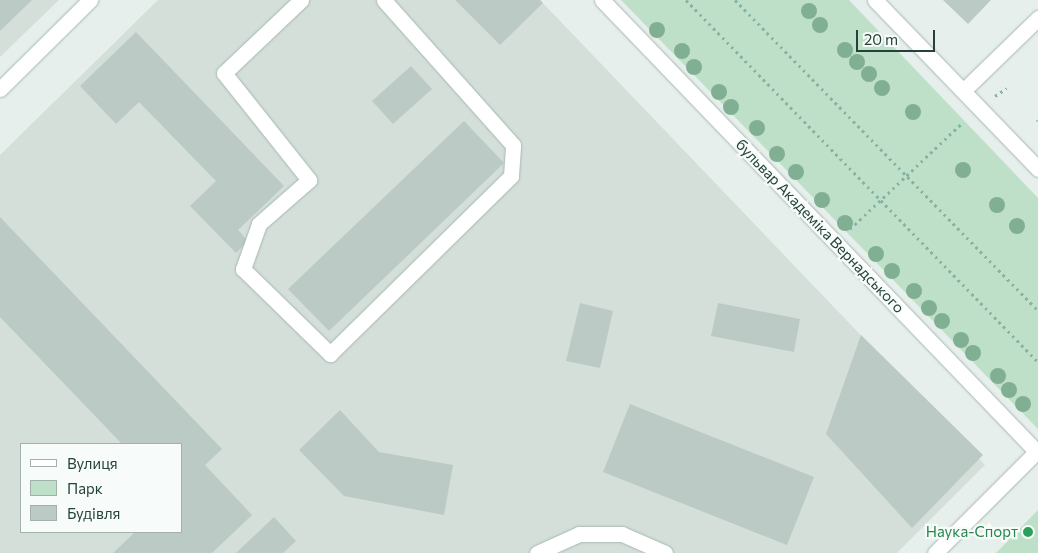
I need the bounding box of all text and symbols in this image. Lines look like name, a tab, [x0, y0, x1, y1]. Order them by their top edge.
scale bar	[858, 20, 937, 52]
text: 20 m	[864, 30, 898, 48]
street label: бульвар Академіка Вернадського	[732, 135, 908, 317]
legend	[20, 443, 182, 533]
text: Вулиця	[67, 454, 118, 472]
text: Парк	[67, 479, 103, 497]
text: Будівля	[67, 504, 120, 522]
place label: Наука-Спорт	[926, 523, 1018, 541]
marker: Наука-Спорт	[1022, 526, 1034, 538]

